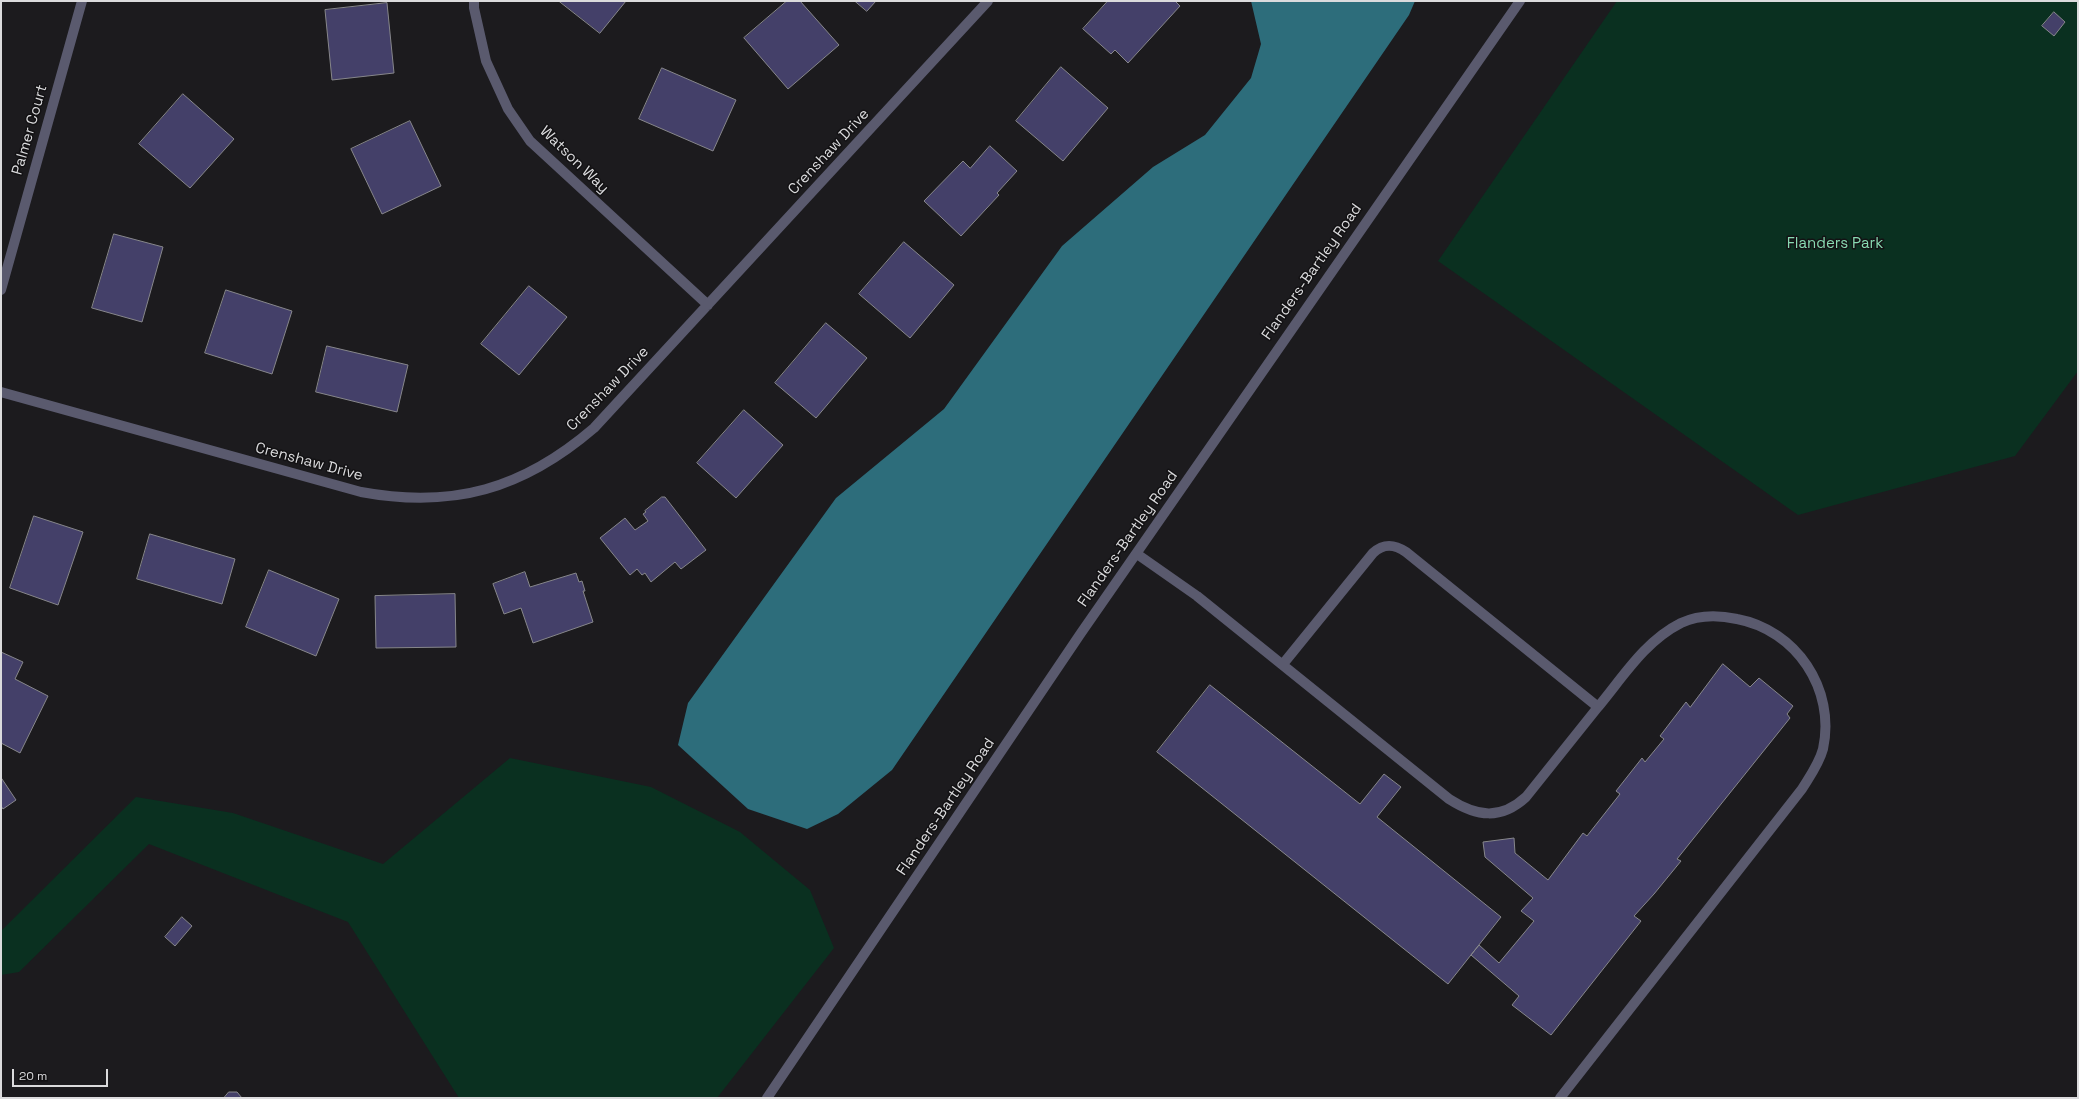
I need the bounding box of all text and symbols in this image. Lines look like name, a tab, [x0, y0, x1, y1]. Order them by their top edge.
street label: Palmer Court	[9, 83, 51, 177]
street label: Crenshaw Drive	[785, 105, 873, 199]
street label: Watson Way	[536, 123, 612, 197]
street label: Flanders-Bartley Road	[1258, 201, 1366, 343]
park label: Flanders Park	[1787, 235, 1883, 253]
street label: Crenshaw Drive	[563, 343, 653, 435]
street label: Crenshaw Drive	[253, 439, 365, 485]
street label: Flanders-Bartley Road	[1074, 468, 1182, 610]
street label: Flanders-Bartley Road	[893, 735, 999, 879]
scale bar	[14, 1061, 110, 1087]
text: 20 m	[19, 1068, 47, 1084]

